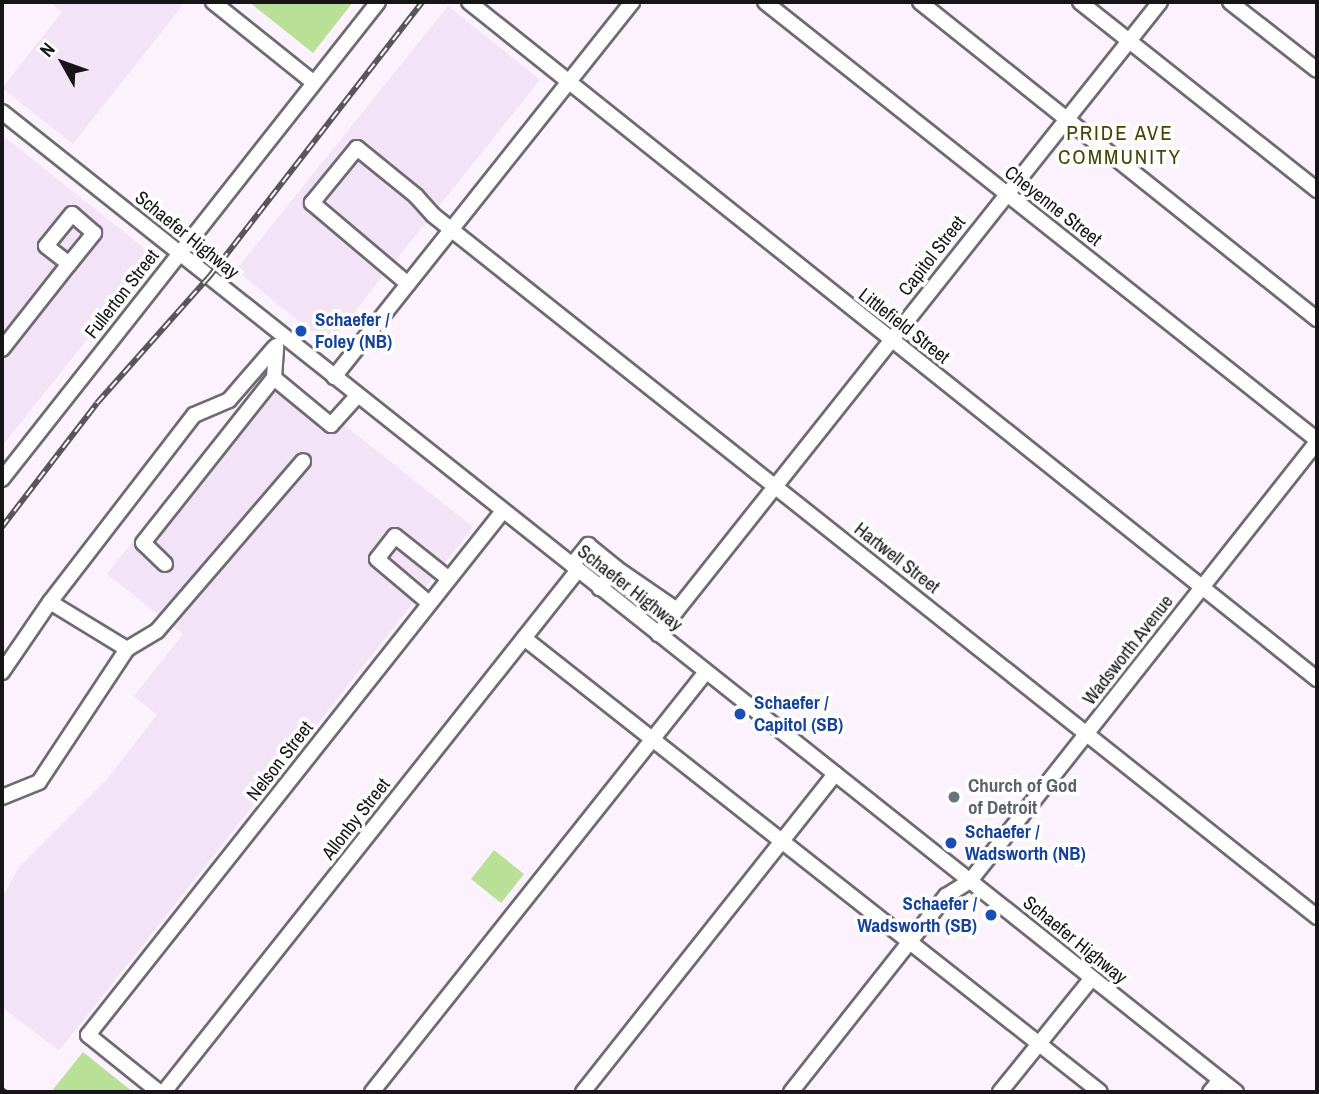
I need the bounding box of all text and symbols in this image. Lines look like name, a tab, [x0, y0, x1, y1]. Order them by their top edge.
north arrow	[28, 28, 98, 98]
text: N	[33, 37, 60, 62]
district label: PRIDE AVE COMMUNITY	[1059, 120, 1181, 170]
street label: Cheyenne Street	[1000, 161, 1106, 251]
street label: Schaefer Highway	[130, 186, 244, 284]
street label: Capitol Street	[894, 211, 970, 301]
street label: Fullerton Street	[80, 245, 164, 343]
street label: Littlefield Street	[854, 283, 954, 369]
place label: Schaefer / Foley (NB)	[315, 309, 392, 353]
marker: Schaefer / Foley (NB)	[293, 323, 309, 339]
street label: Hartwell Street	[850, 518, 944, 598]
street label: Schaefer Highway	[573, 540, 687, 636]
street label: Wadsworth Avenue	[1078, 590, 1178, 710]
place label: Schaefer / Capitol (SB)	[754, 692, 843, 736]
marker: Schaefer / Capitol (SB)	[732, 706, 748, 722]
street label: Nelson Street	[242, 717, 318, 805]
street label: Allonby Street	[317, 774, 395, 864]
place label: Church of God of Detroit	[968, 775, 1077, 819]
marker: Church of God of Detroit	[946, 789, 962, 805]
place label: Schaefer / Wadsworth (NB)	[965, 821, 1086, 865]
marker: Schaefer / Wadsworth (NB)	[943, 835, 959, 851]
street label: Schaefer Highway	[1018, 891, 1132, 989]
place label: Schaefer / Wadsworth (SB)	[857, 893, 977, 937]
marker: Schaefer / Wadsworth (SB)	[983, 907, 999, 923]

